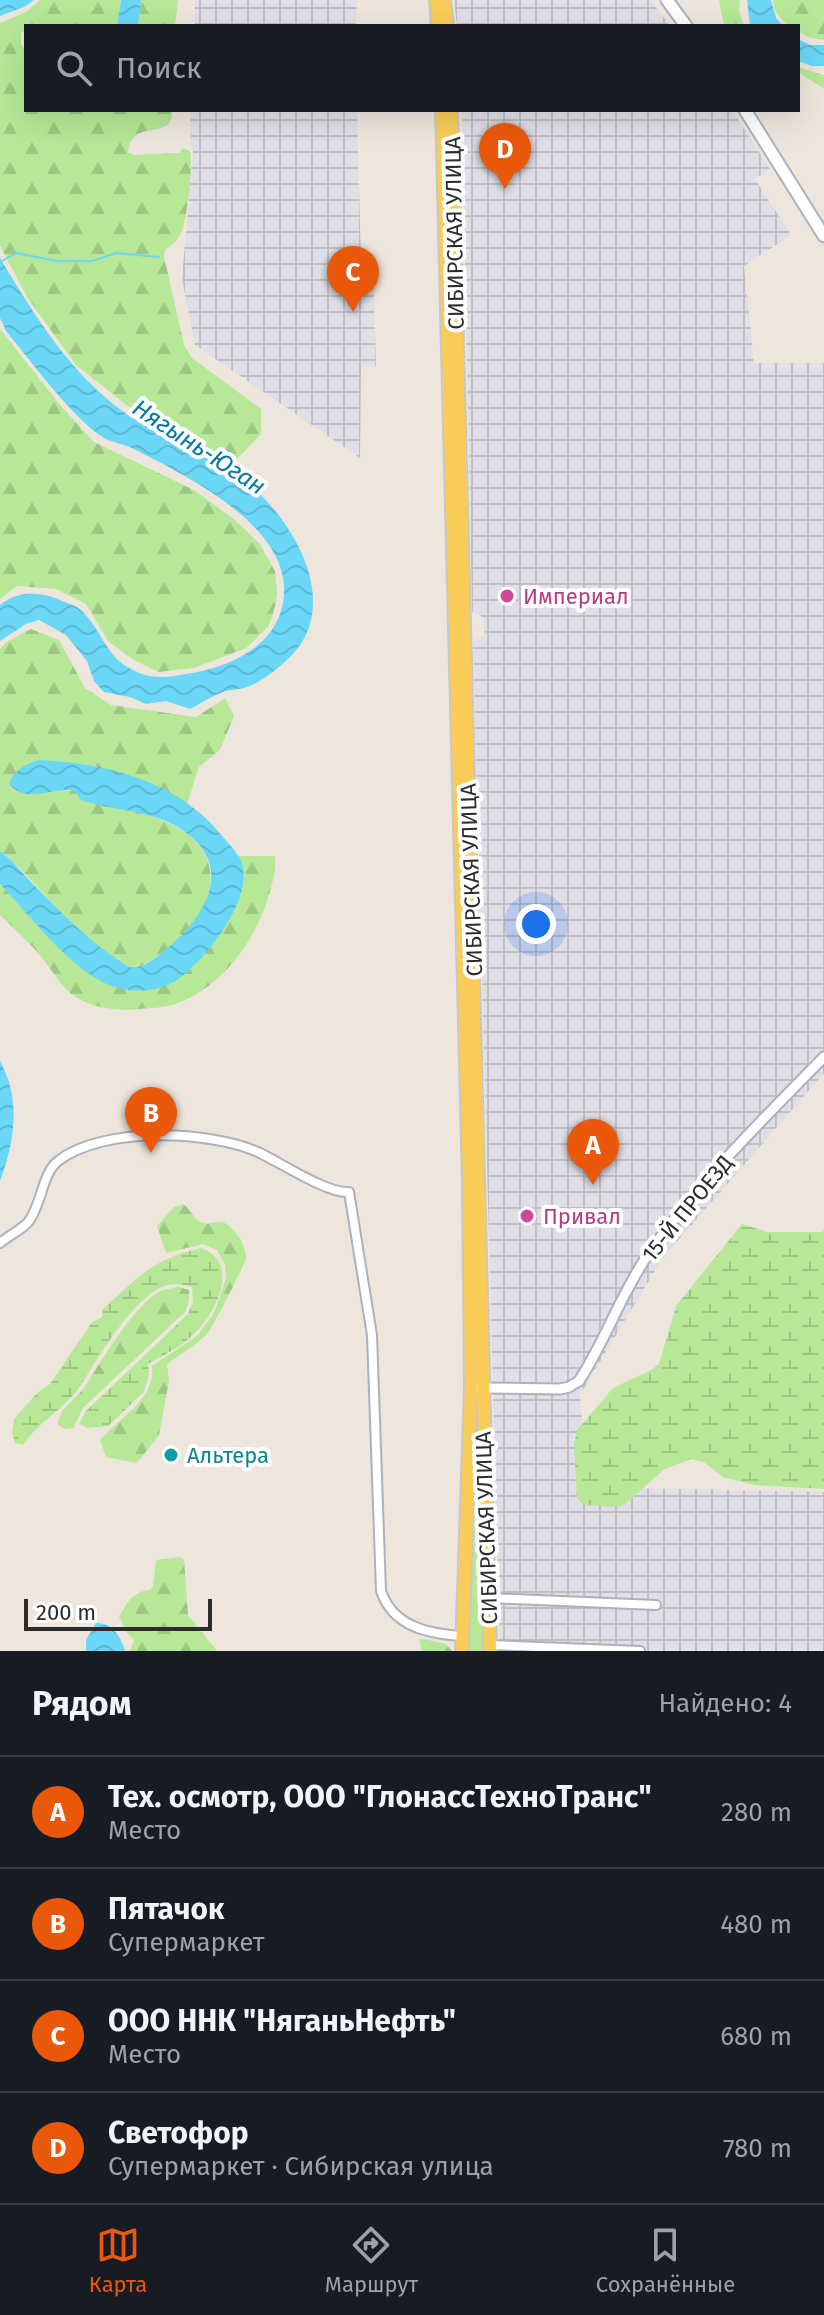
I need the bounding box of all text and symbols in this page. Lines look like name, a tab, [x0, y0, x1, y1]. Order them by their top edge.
search box	[24, 24, 800, 112]
icon: search	[52, 46, 96, 90]
text: Поиск	[116, 50, 202, 86]
pin: D	[479, 123, 531, 189]
street label: СИБИРСКАЯ УЛИЦА	[439, 136, 470, 330]
pin: C	[327, 246, 379, 312]
water label: Нягынь-Юган	[127, 394, 271, 500]
place label: Империал	[523, 583, 629, 610]
marker: Империал	[498, 587, 516, 605]
street label: СИБИРСКАЯ УЛИЦА	[455, 783, 488, 977]
your location	[516, 904, 556, 944]
pin: B	[125, 1087, 177, 1153]
pin: A	[567, 1119, 619, 1185]
street label: 15-Й ПРОЕЗД	[636, 1150, 739, 1267]
place label: Привал	[543, 1203, 621, 1230]
marker: Привал	[518, 1207, 536, 1225]
street label: СИБИРСКАЯ УЛИЦА	[470, 1431, 503, 1625]
place label: Альтера	[187, 1442, 269, 1469]
marker: Альтера	[162, 1446, 180, 1464]
scale bar	[24, 1595, 212, 1631]
text: 200 m	[36, 1599, 96, 1626]
text: Рядом	[32, 1683, 131, 1724]
text: Найдено: 4	[658, 1688, 792, 1719]
text: Тех. осмотр, ООО "ГлонассТехноТранс"	[108, 1779, 652, 1815]
text: A	[50, 1797, 66, 1828]
text: 280 m	[721, 1797, 792, 1828]
text: Место	[108, 1815, 181, 1846]
text: Пятачок	[108, 1891, 225, 1927]
text: B	[50, 1909, 66, 1940]
text: 480 m	[720, 1909, 792, 1940]
text: Супермаркет	[108, 1927, 265, 1958]
text: ООО ННК "НяганьНефть"	[108, 2003, 456, 2039]
text: C	[51, 2021, 65, 2052]
text: 680 m	[720, 2021, 792, 2052]
text: Место	[108, 2039, 181, 2070]
text: Светофор	[108, 2115, 249, 2151]
text: D	[50, 2133, 66, 2164]
text: 780 m	[723, 2133, 792, 2164]
text: Супермаркет · Сибирская улица	[108, 2151, 494, 2182]
tab: Карта	[89, 2223, 147, 2298]
tab: Маршрут	[325, 2223, 418, 2298]
tab: Сохранённые	[596, 2223, 735, 2298]

